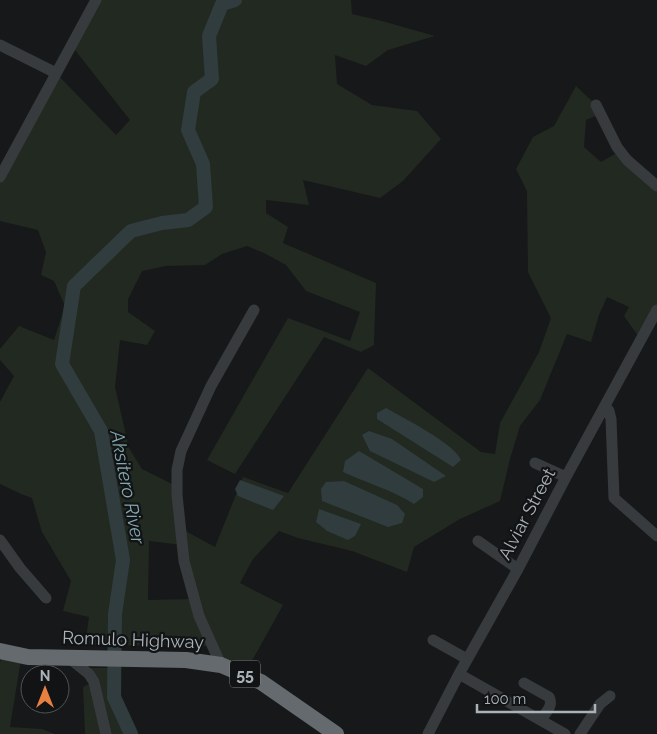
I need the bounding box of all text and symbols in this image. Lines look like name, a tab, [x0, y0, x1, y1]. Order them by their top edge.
water label: Aksitero River	[106, 427, 150, 547]
street label: Alviar Street	[494, 464, 559, 563]
street label: Romulo Highway	[62, 627, 205, 652]
road number: 55	[230, 661, 260, 688]
north arrow	[20, 664, 70, 714]
text: N	[40, 668, 50, 684]
scale bar	[477, 682, 594, 714]
text: 100 m	[484, 690, 526, 708]

